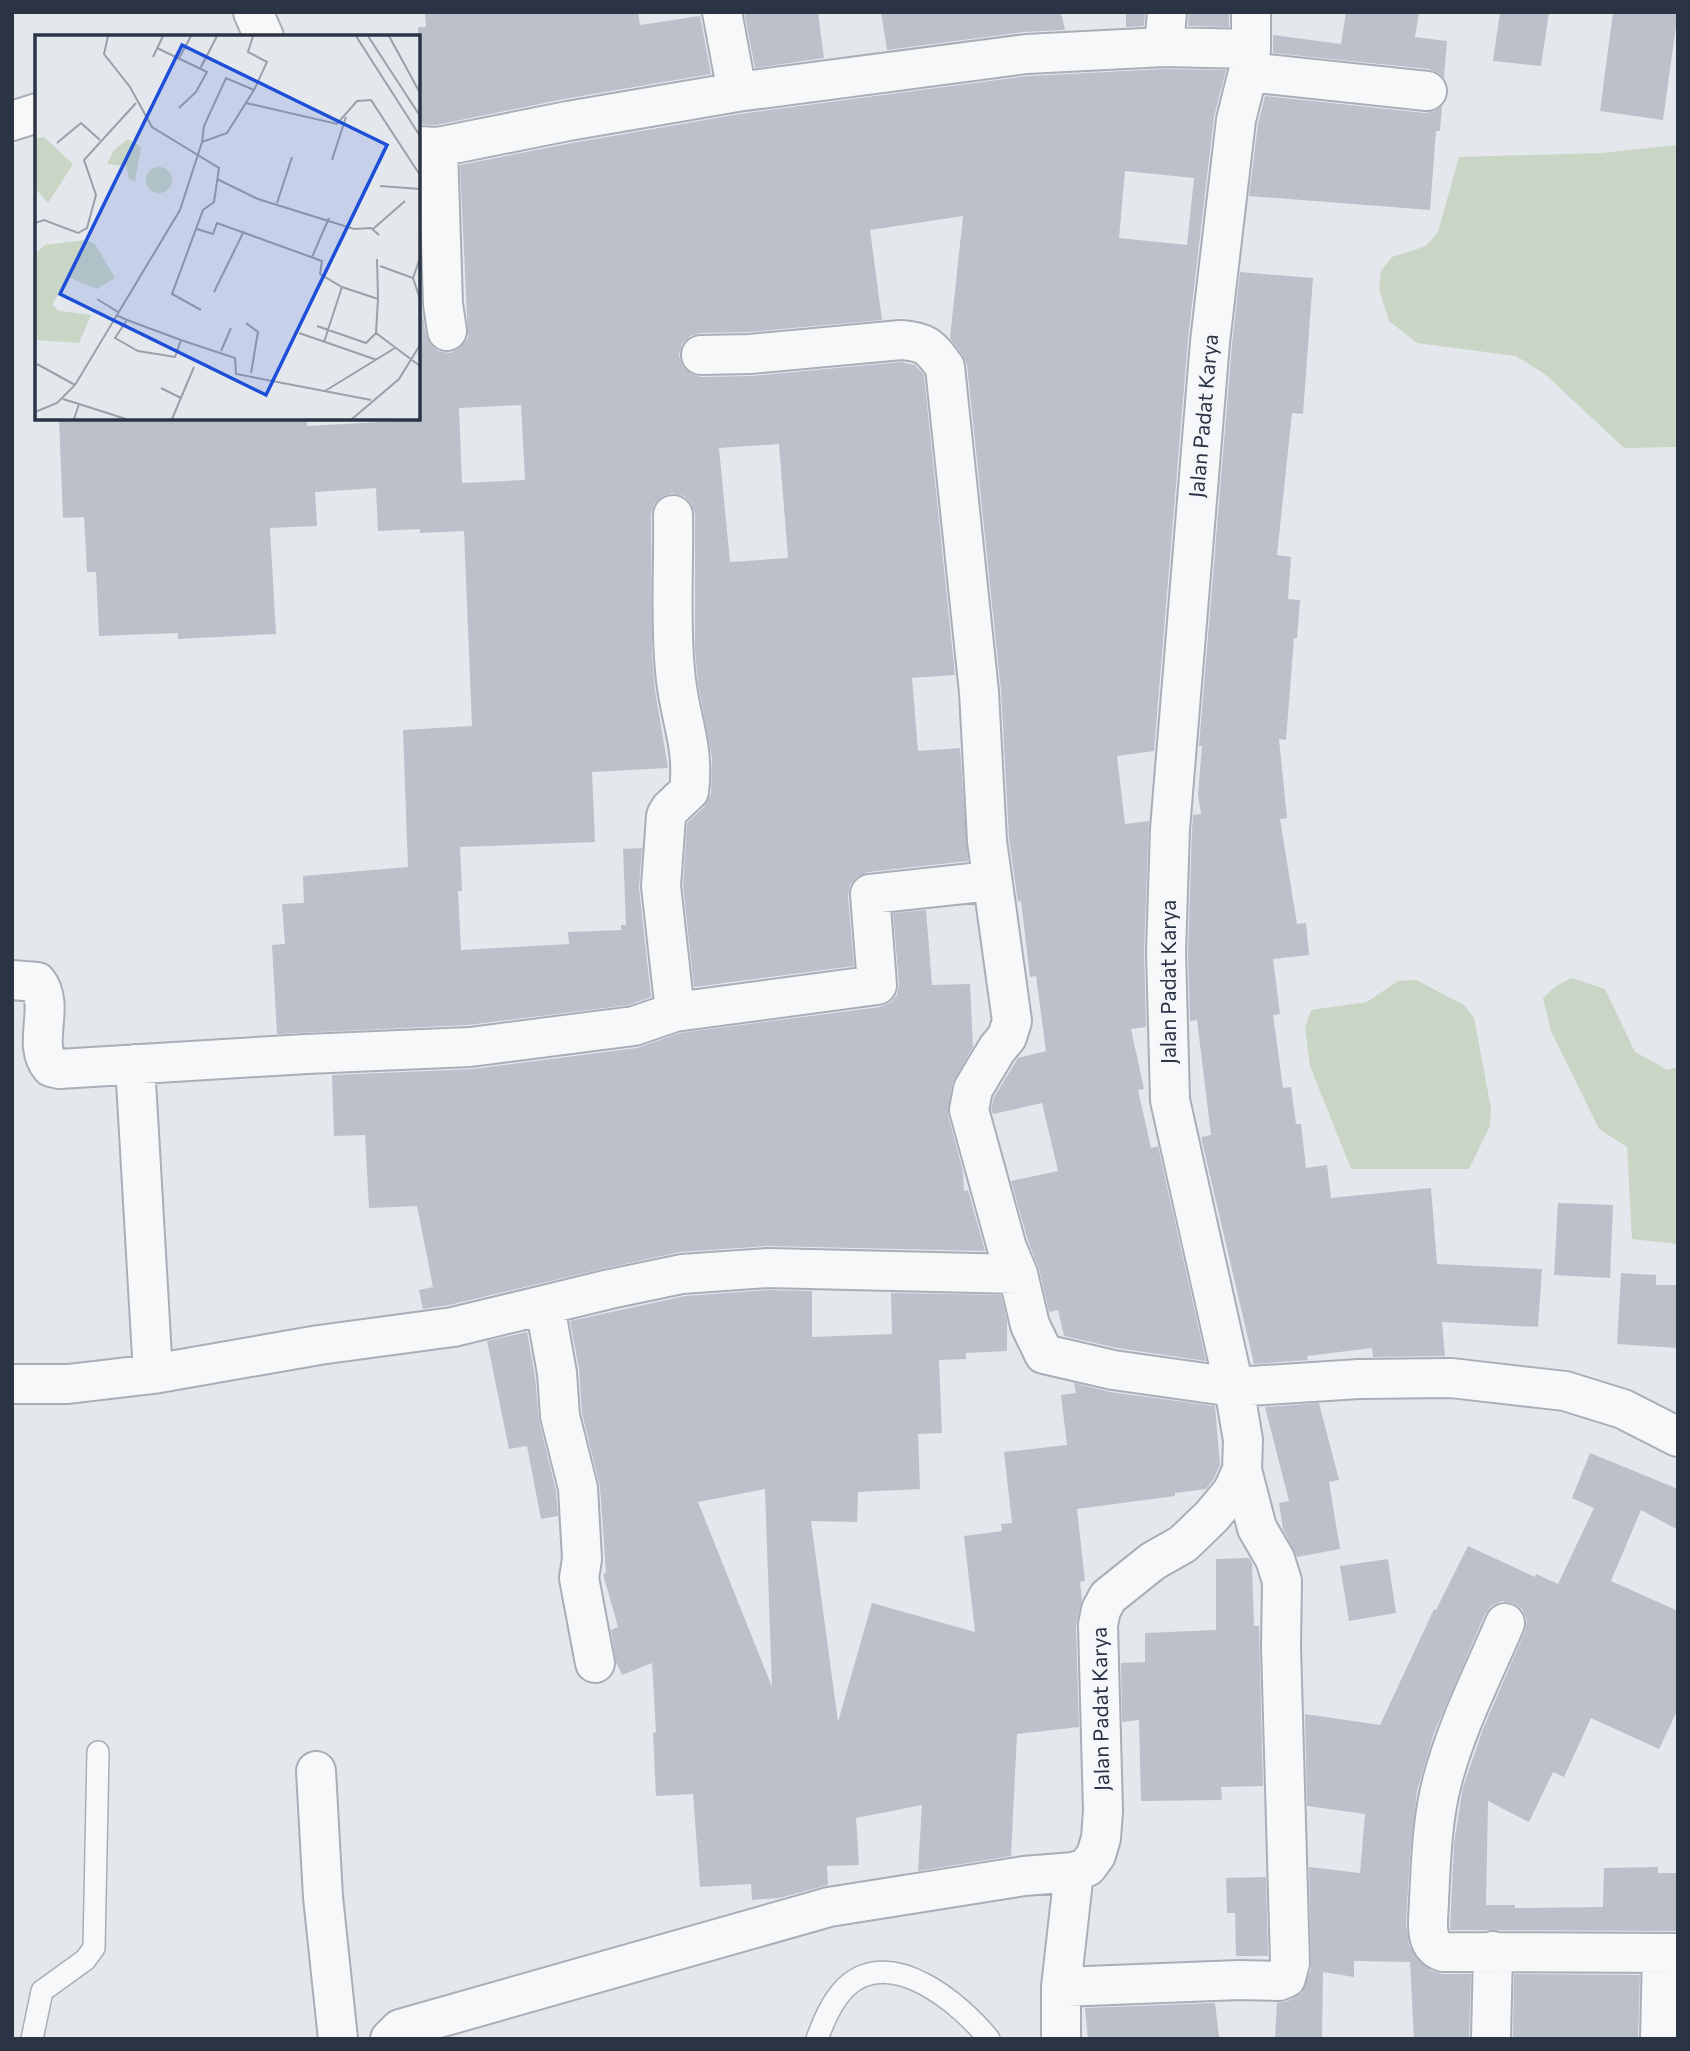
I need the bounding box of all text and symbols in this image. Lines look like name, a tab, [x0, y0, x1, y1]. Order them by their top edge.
inset map	[35, 35, 420, 420]
street label: Jalan Padat Karya	[1183, 333, 1222, 499]
street label: Jalan Padat Karya	[1155, 900, 1180, 1064]
street label: Jalan Padat Karya	[1086, 1627, 1113, 1791]

